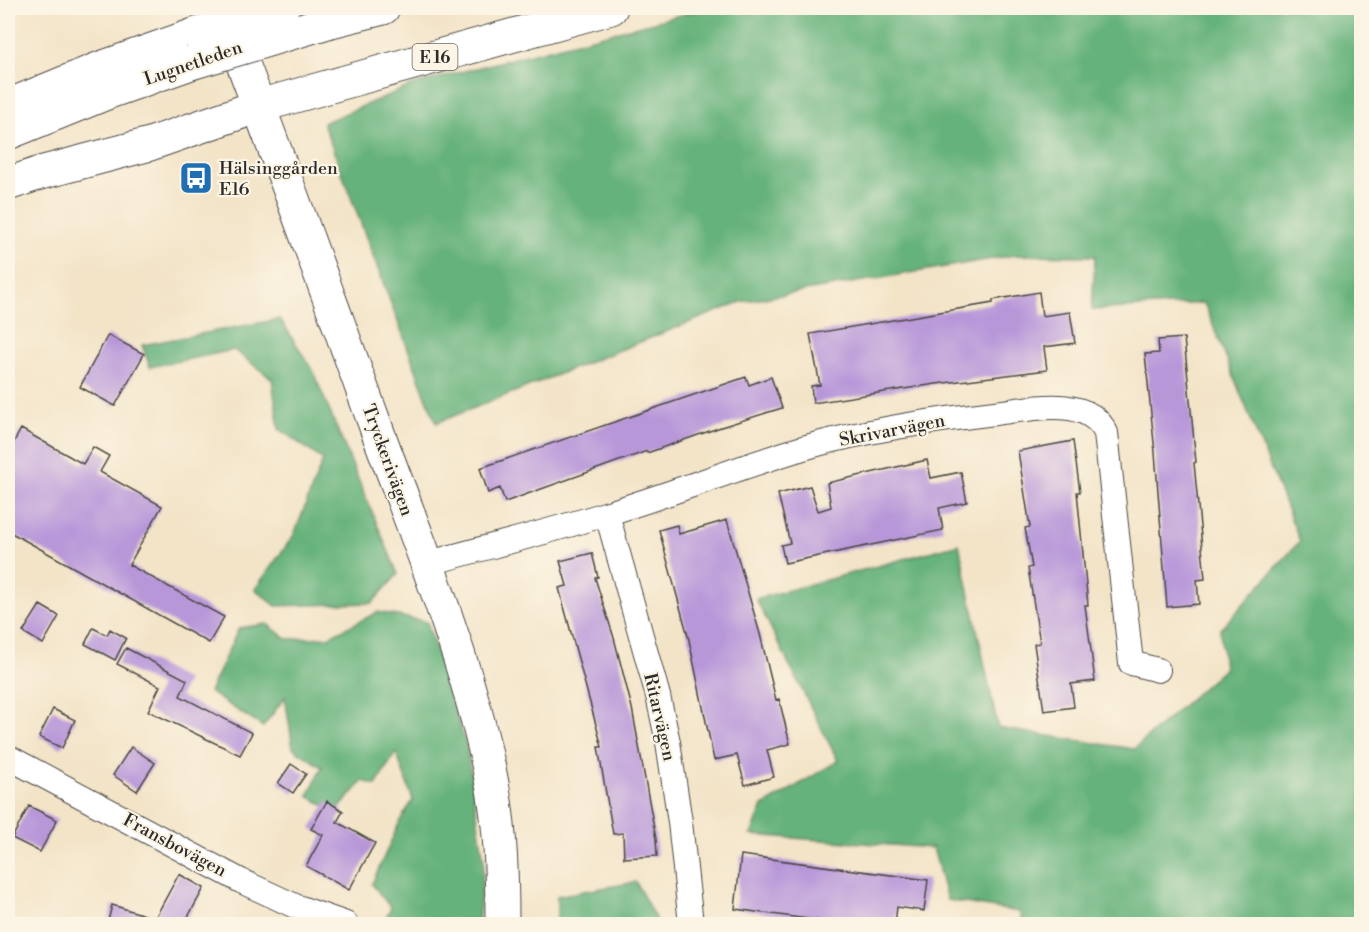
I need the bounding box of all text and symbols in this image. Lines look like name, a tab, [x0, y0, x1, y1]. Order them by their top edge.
street label: Lugnetleden	[141, 36, 246, 91]
road number: E 16	[412, 44, 458, 70]
place label: Hälsinggården E16	[219, 157, 338, 201]
bus stop icon: Hälsinggården E16	[178, 160, 214, 196]
street label: Tryckerivägen	[357, 401, 418, 519]
street label: Skrivarvägen	[837, 409, 947, 452]
street label: Ritarvägen	[638, 671, 681, 763]
street label: Fransbovägen	[119, 809, 231, 882]

